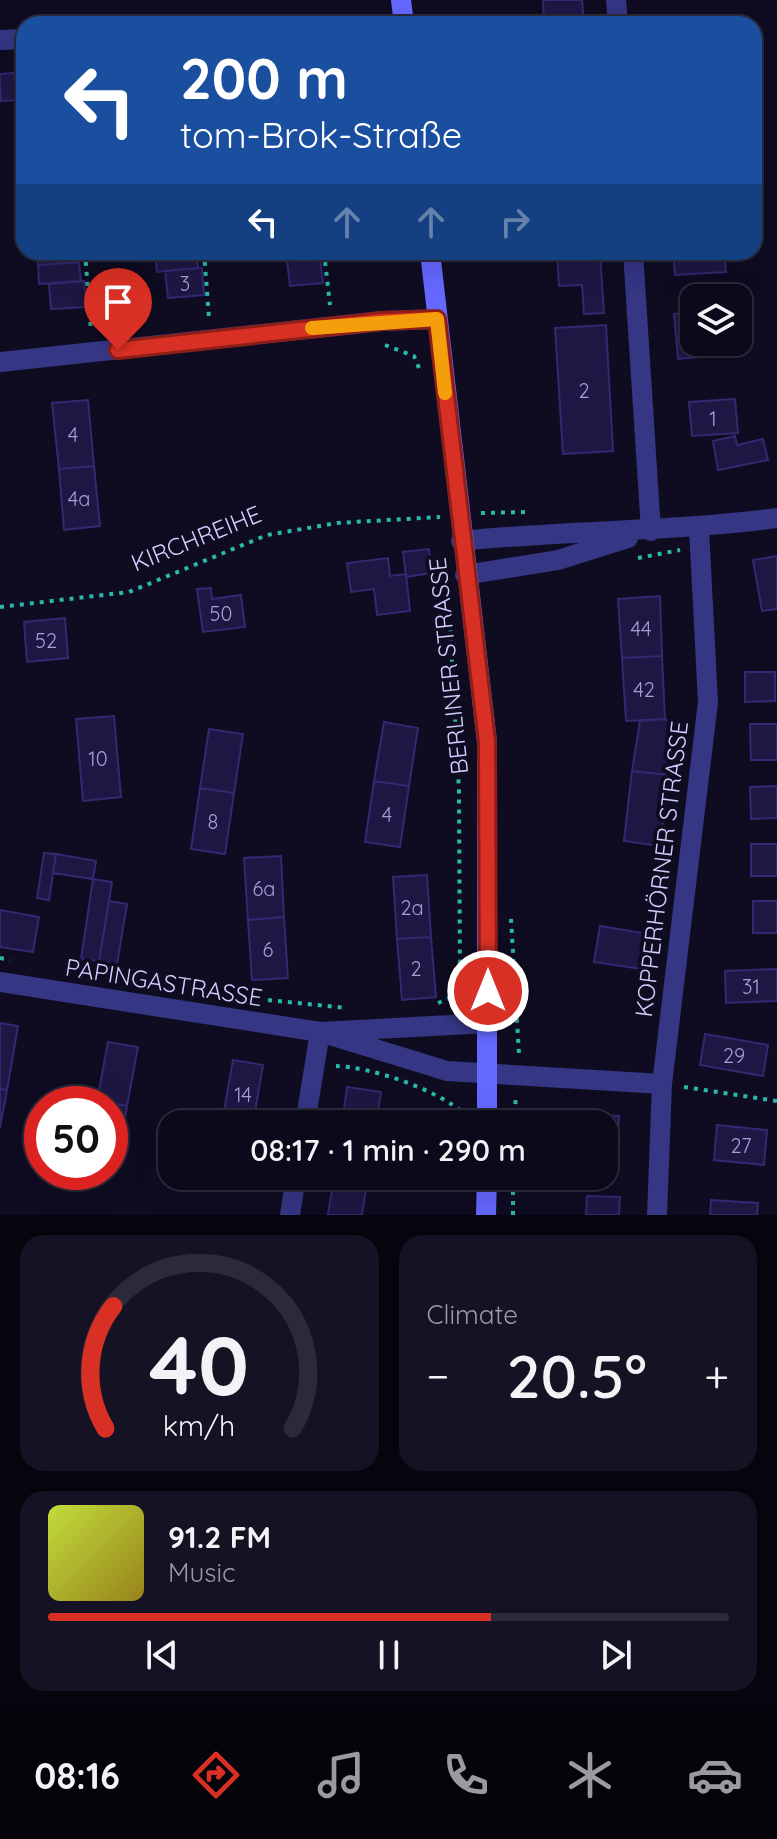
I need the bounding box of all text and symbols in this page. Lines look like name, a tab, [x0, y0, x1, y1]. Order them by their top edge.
text: 200 m	[180, 43, 348, 113]
icon: left	[48, 48, 152, 152]
text: tom-Brok-Straße	[180, 112, 462, 157]
icon: left	[241, 200, 285, 244]
icon: ahead	[325, 200, 369, 244]
icon: ahead	[409, 200, 453, 244]
icon: right	[493, 200, 537, 244]
pin	[84, 268, 152, 350]
house number: 3	[180, 271, 190, 296]
icon: arrive	[96, 280, 140, 324]
map controls	[680, 284, 752, 356]
button: layers	[680, 284, 752, 356]
house number: 2	[578, 378, 590, 403]
house number: 1	[709, 406, 717, 431]
house number: 4	[68, 422, 78, 447]
house number: 4a	[68, 486, 90, 511]
street label: KIRCHREIHE	[127, 498, 265, 578]
street label: BERLINER STRASSE	[422, 556, 474, 776]
house number: 50	[210, 601, 232, 626]
house number: 44	[630, 616, 652, 641]
house number: 52	[35, 628, 57, 653]
house number: 42	[633, 677, 655, 702]
street label: KOPPERHÖRNER STRASSE	[628, 719, 694, 1019]
house number: 10	[88, 746, 108, 771]
house number: 4	[382, 802, 392, 827]
house number: 8	[208, 809, 218, 834]
house number: 6a	[253, 876, 275, 901]
house number: 2a	[400, 895, 424, 920]
house number: 6	[263, 937, 274, 962]
position arrow	[446, 949, 530, 1033]
street label: PAPINGASTRASSE	[63, 952, 265, 1012]
house number: 2	[410, 956, 422, 981]
house number: 31	[742, 974, 760, 999]
house number: 29	[723, 1043, 745, 1068]
house number: 14	[234, 1082, 252, 1107]
speed limit sign: 50	[24, 1086, 128, 1190]
text: 08:17 · 1 min · 290 m	[250, 1131, 526, 1169]
house number: 27	[731, 1133, 751, 1158]
text: Climate	[427, 1298, 518, 1331]
text: 40	[149, 1312, 249, 1416]
text: 20.5°	[507, 1338, 647, 1413]
text: −	[427, 1348, 449, 1403]
text: +	[704, 1348, 729, 1403]
text: km/h	[163, 1407, 236, 1443]
text: 91.2 FM	[168, 1518, 271, 1556]
text: Music	[168, 1556, 236, 1589]
icon: previous	[140, 1633, 184, 1677]
icon: pause	[367, 1633, 411, 1677]
icon: next	[594, 1633, 638, 1677]
icon: directions	[188, 1747, 244, 1803]
icon: music	[313, 1747, 369, 1803]
icon: phone	[438, 1747, 494, 1803]
icon: climate	[562, 1747, 618, 1803]
icon: car	[687, 1747, 743, 1803]
text: 08:16	[34, 1753, 120, 1798]

